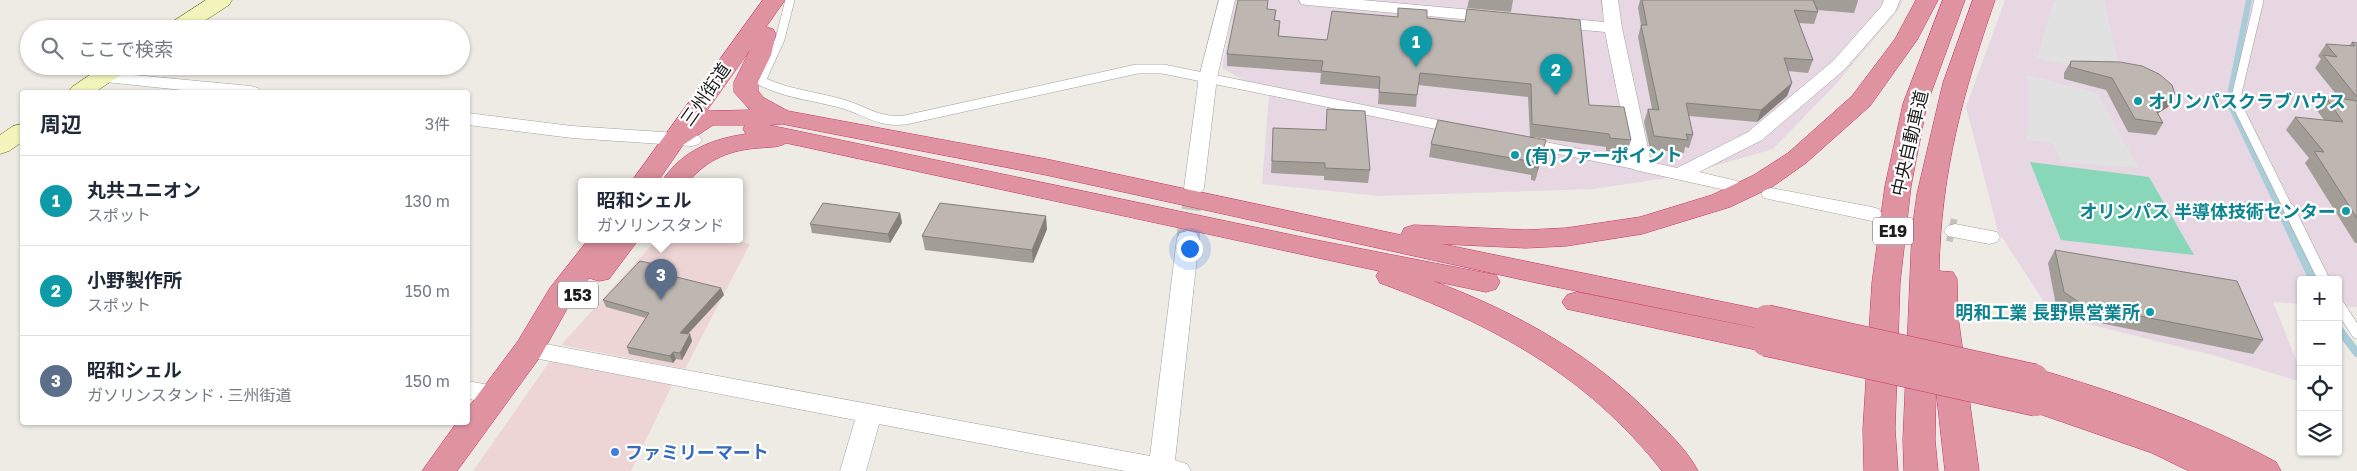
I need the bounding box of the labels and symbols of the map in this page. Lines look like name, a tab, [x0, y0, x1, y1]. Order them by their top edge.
pin: 1	[1400, 26, 1432, 67]
pin: 2	[1540, 54, 1572, 95]
street label: 三州街道	[675, 58, 735, 130]
street label: 中央自動車道	[1886, 88, 1932, 198]
place label: オリンパスクラブハウス	[2148, 90, 2346, 112]
marker: オリンパスクラブハウス	[2132, 95, 2144, 107]
place label: (有)ファーポイント	[1525, 144, 1683, 166]
marker: (有)ファーポイント	[1509, 149, 1521, 161]
place label: オリンパス 半導体技術センター	[2080, 200, 2336, 222]
marker: オリンパス 半導体技術センター	[2340, 205, 2352, 217]
road number: E19	[1873, 218, 1913, 245]
your location	[1177, 236, 1203, 262]
pin: 3	[645, 259, 677, 300]
road number: 153	[558, 282, 598, 308]
place label: 明和工業 長野県営業所	[1956, 301, 2140, 323]
marker: 明和工業 長野県営業所	[2144, 306, 2156, 318]
place label: ファミリーマート	[625, 441, 769, 463]
marker: ファミリーマート	[609, 446, 621, 458]

